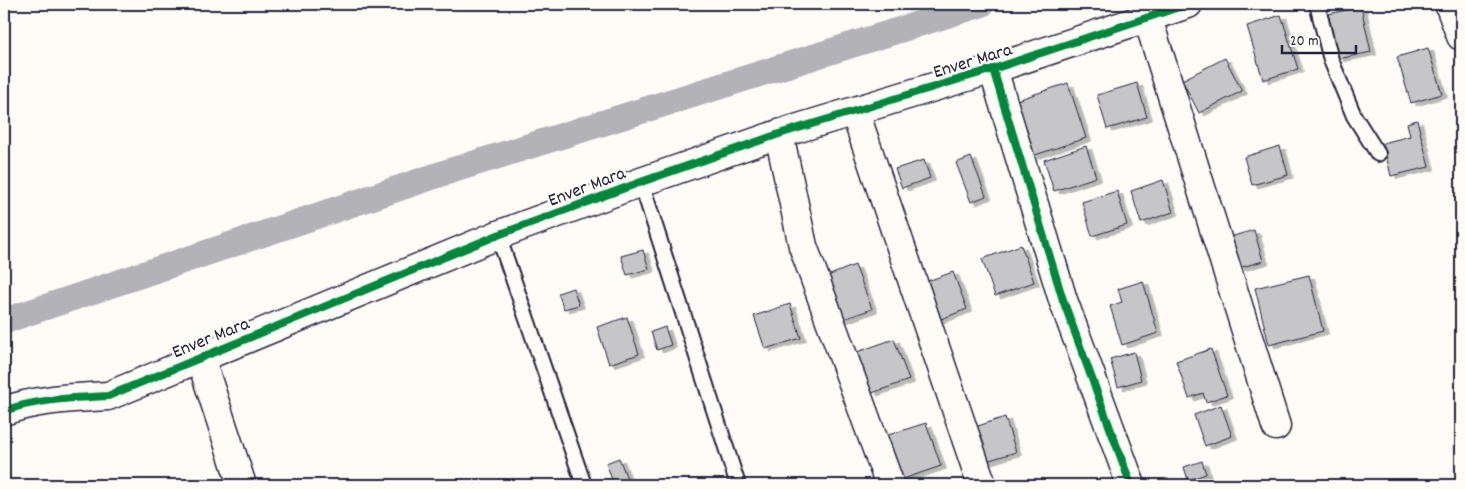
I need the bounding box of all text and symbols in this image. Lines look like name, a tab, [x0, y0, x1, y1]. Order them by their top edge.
scale bar	[1282, 22, 1356, 54]
text: 20 m	[1290, 31, 1318, 53]
street label: Enver Mara	[930, 37, 1017, 87]
street label: Enver Mara	[545, 161, 631, 215]
street label: Enver Mara	[169, 311, 255, 367]

